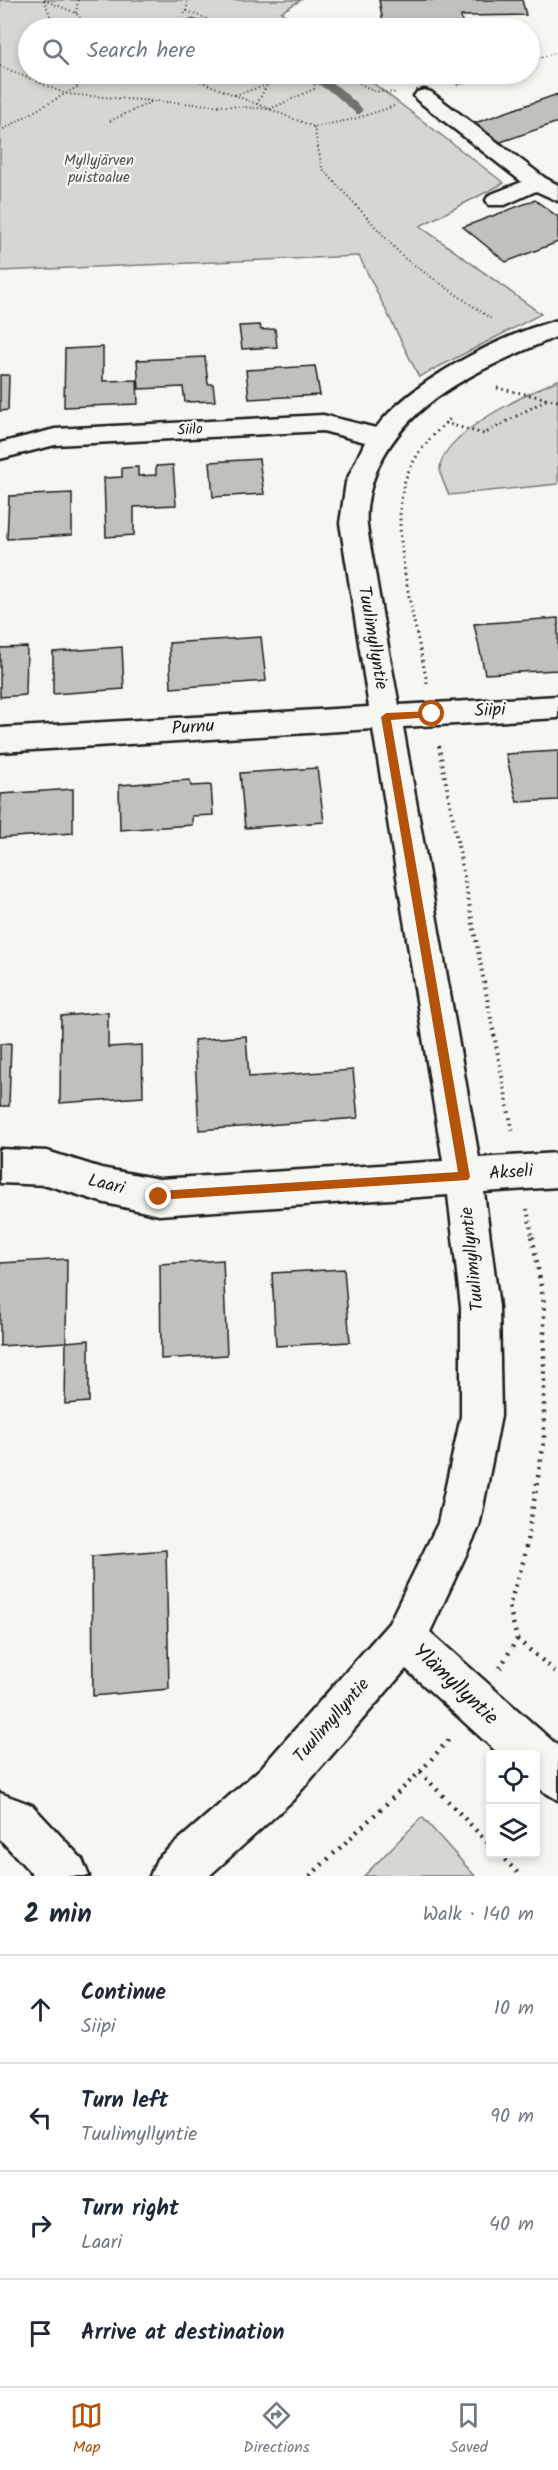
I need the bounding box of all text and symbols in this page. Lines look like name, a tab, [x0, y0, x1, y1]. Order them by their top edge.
search box	[18, 18, 540, 84]
text: Search here	[87, 34, 195, 69]
icon: search	[39, 35, 72, 68]
park label: Myllyjärven puistoalue	[64, 149, 134, 190]
street label: Siilo	[177, 417, 204, 443]
street label: Tuulimyllyntie	[349, 584, 395, 692]
street label: Siipi	[474, 696, 507, 726]
route start	[418, 700, 444, 726]
street label: Purnu	[171, 712, 216, 744]
street label: Akseli	[488, 1157, 535, 1189]
street label: Laari	[85, 1166, 128, 1204]
route end	[145, 1183, 171, 1209]
street label: Tuulimyllyntie	[453, 1205, 493, 1313]
street label: Ylämyllyntie	[404, 1636, 506, 1734]
street label: Tuulimyllyntie	[287, 1672, 377, 1770]
map controls	[486, 1750, 540, 1858]
button: locate	[486, 1750, 540, 1804]
button: layers	[486, 1804, 540, 1858]
text: 2 min	[24, 1894, 92, 1936]
text: Walk · 140 m	[423, 1899, 534, 1931]
text: Continue	[81, 1976, 166, 2011]
icon: ahead	[24, 1993, 57, 2026]
text: 10 m	[494, 1993, 534, 2025]
text: Siipi	[81, 2011, 115, 2043]
text: Turn left	[81, 2084, 168, 2119]
icon: left	[24, 2101, 57, 2134]
text: 90 m	[490, 2101, 534, 2133]
text: Tuulimyllyntie	[81, 2119, 197, 2151]
text: Turn right	[81, 2192, 179, 2227]
icon: right	[24, 2209, 57, 2242]
text: 40 m	[489, 2209, 534, 2241]
text: Laari	[81, 2227, 122, 2259]
text: Arrive at destination	[81, 2316, 284, 2351]
icon: arrive	[24, 2317, 57, 2350]
tab: Map	[70, 2399, 103, 2460]
tab: Directions	[243, 2399, 310, 2460]
tab: Saved	[450, 2399, 488, 2460]

